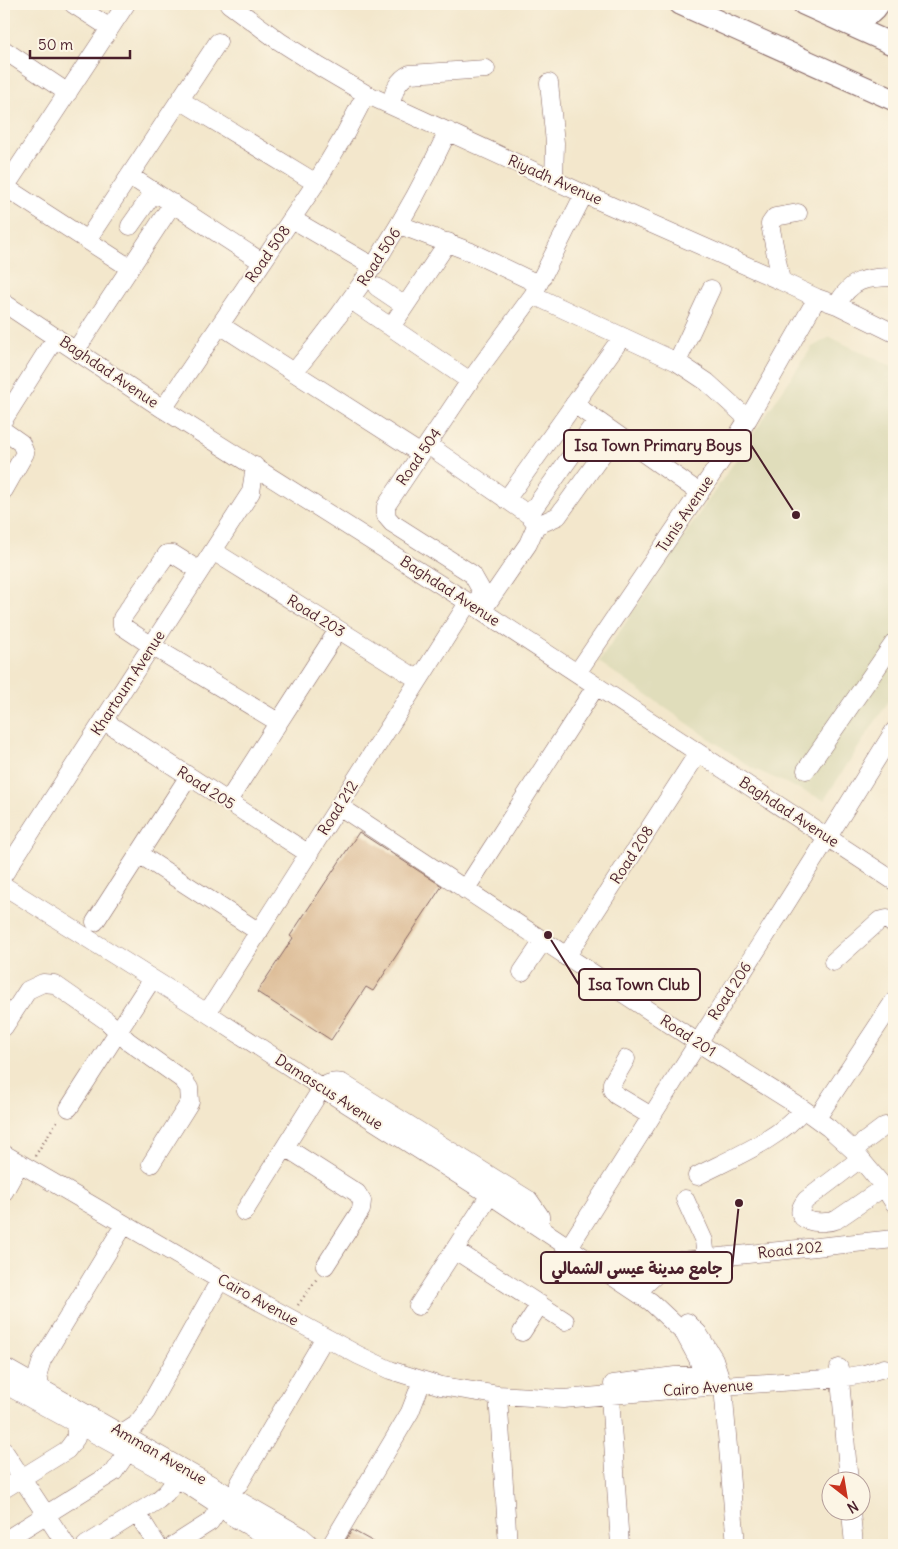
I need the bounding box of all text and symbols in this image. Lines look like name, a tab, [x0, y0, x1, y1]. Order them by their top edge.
scale bar	[30, 28, 130, 60]
text: 50 m	[38, 35, 73, 54]
street label: Riyadh Avenue	[505, 150, 605, 209]
street label: Road 508	[241, 221, 294, 286]
street label: Road 506	[353, 224, 404, 290]
street label: Baghdad Avenue	[56, 331, 162, 412]
street label: Road 504	[392, 424, 445, 489]
callout: Isa Town Primary Boys	[564, 430, 751, 461]
text: Isa Town Primary Boys	[574, 435, 742, 456]
street label: Tunis Avenue	[652, 472, 717, 556]
street label: Baghdad Avenue	[397, 551, 504, 630]
street label: Road 203	[284, 590, 349, 641]
street label: Khartoum Avenue	[86, 626, 169, 739]
street label: Road 205	[174, 762, 239, 813]
street label: Baghdad Avenue	[736, 772, 843, 851]
street label: Road 212	[313, 777, 362, 839]
street label: Road 208	[606, 822, 657, 887]
street label: Road 206	[704, 958, 755, 1023]
callout: Isa Town Club	[579, 969, 700, 1000]
text: Isa Town Club	[588, 974, 690, 994]
street label: Road 201	[657, 1011, 720, 1061]
street label: Damascus Avenue	[272, 1050, 387, 1134]
street label: Road 202	[757, 1237, 823, 1262]
callout: جامع مدينة عيسى الشمالي	[541, 1252, 732, 1283]
text: جامع مدينة عيسى الشمالي	[552, 1258, 722, 1283]
street label: Cairo Avenue	[214, 1269, 302, 1330]
street label: Cairo Avenue	[662, 1375, 753, 1400]
street label: Amman Avenue	[108, 1419, 210, 1489]
north arrow	[820, 1472, 870, 1522]
text: N	[844, 1497, 861, 1517]

